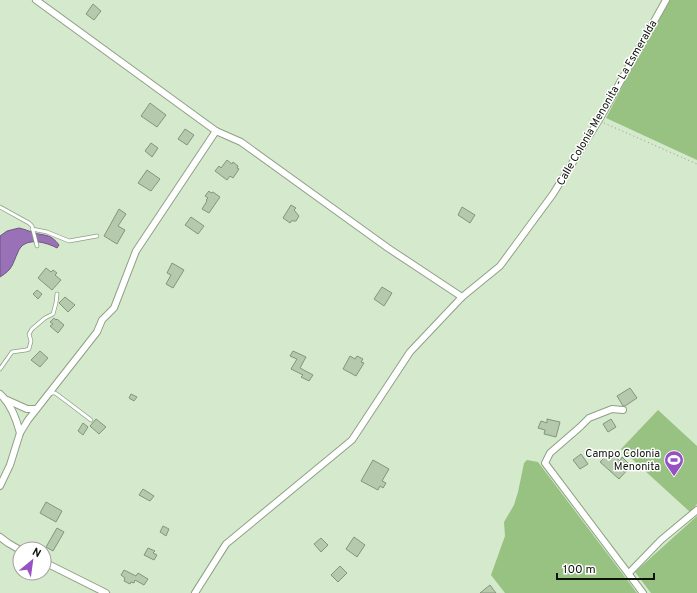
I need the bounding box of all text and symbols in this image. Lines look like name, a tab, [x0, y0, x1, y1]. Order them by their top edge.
street label: Calle Colonia Menonita - La Esmeralda	[554, 18, 660, 188]
place label: Campo Colonia Menonita	[585, 447, 660, 474]
sports icon: Campo Colonia Menonita	[663, 449, 685, 477]
north arrow	[12, 541, 52, 581]
text: N	[30, 545, 43, 561]
scale bar	[557, 555, 654, 581]
text: 100 m	[563, 562, 596, 578]

